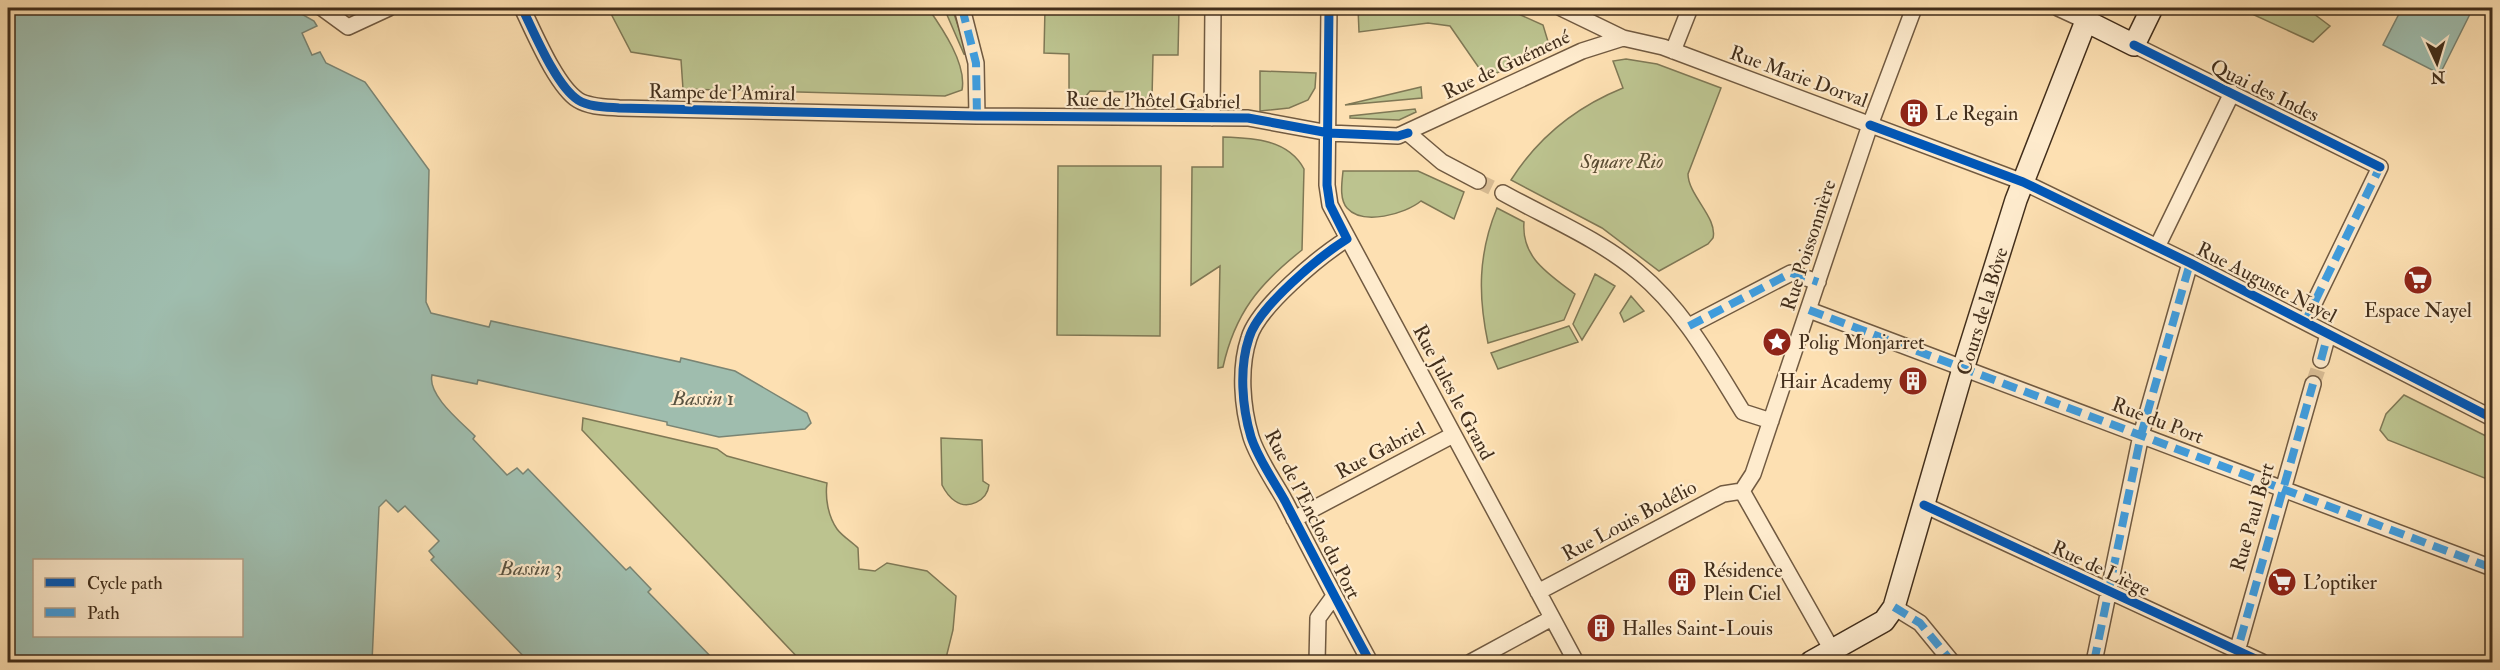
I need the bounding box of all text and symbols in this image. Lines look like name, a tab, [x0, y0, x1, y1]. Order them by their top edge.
street label: Rue de Guémené	[1439, 24, 1574, 105]
north arrow	[2407, 33, 2467, 93]
street label: Rue Marie Dorval	[1726, 40, 1871, 113]
street label: Quai des Indes	[2206, 53, 2323, 128]
text: N	[2429, 66, 2447, 87]
street label: Rampe de l'Amiral	[648, 79, 796, 107]
street label: Rue de l'hôtel Gabriel	[1065, 86, 1241, 115]
building icon: Le Regain	[1898, 97, 1930, 129]
place label: Le Regain	[1935, 101, 2018, 126]
park label: Square Rio	[1580, 149, 1663, 174]
street label: Rue Poissonnière	[1776, 176, 1841, 314]
street label: Rue Auguste Nayel	[2193, 236, 2341, 329]
street label: Cours de la Bôve	[1951, 244, 2014, 378]
supermarket icon: Espace Nayel	[2402, 264, 2434, 296]
place label: Espace Nayel	[2364, 298, 2472, 324]
street label: Rue Jules le Grand	[1407, 320, 1500, 464]
place icon: Polig Monjarret	[1761, 326, 1793, 358]
place label: Polig Monjarret	[1798, 330, 1925, 355]
building icon: Hair Academy	[1897, 365, 1929, 397]
place label: Hair Academy	[1779, 369, 1893, 394]
water label: Bassin 1	[671, 385, 734, 412]
street label: Rue du Port	[2108, 392, 2208, 450]
street label: Rue Gabriel	[1331, 416, 1429, 484]
street label: Rue de l'Enclos du Port	[1259, 425, 1366, 604]
street label: Rue Paul Bert	[2225, 460, 2280, 574]
street label: Rue Louis Bodélio	[1558, 474, 1701, 566]
street label: Rue de Liège	[2048, 535, 2154, 602]
water label: Bassin 3	[498, 555, 563, 582]
place label: Résidence Plein Ciel	[1703, 558, 1783, 606]
legend	[33, 559, 243, 637]
building icon: Résidence Plein Ciel	[1666, 566, 1698, 598]
supermarket icon: L'optiker	[2266, 566, 2298, 598]
place label: L'optiker	[2303, 570, 2377, 596]
text: Cycle path	[87, 572, 163, 595]
text: Path	[87, 602, 120, 625]
building icon: Halles Saint-Louis	[1585, 612, 1617, 644]
place label: Halles Saint-Louis	[1622, 616, 1773, 641]

